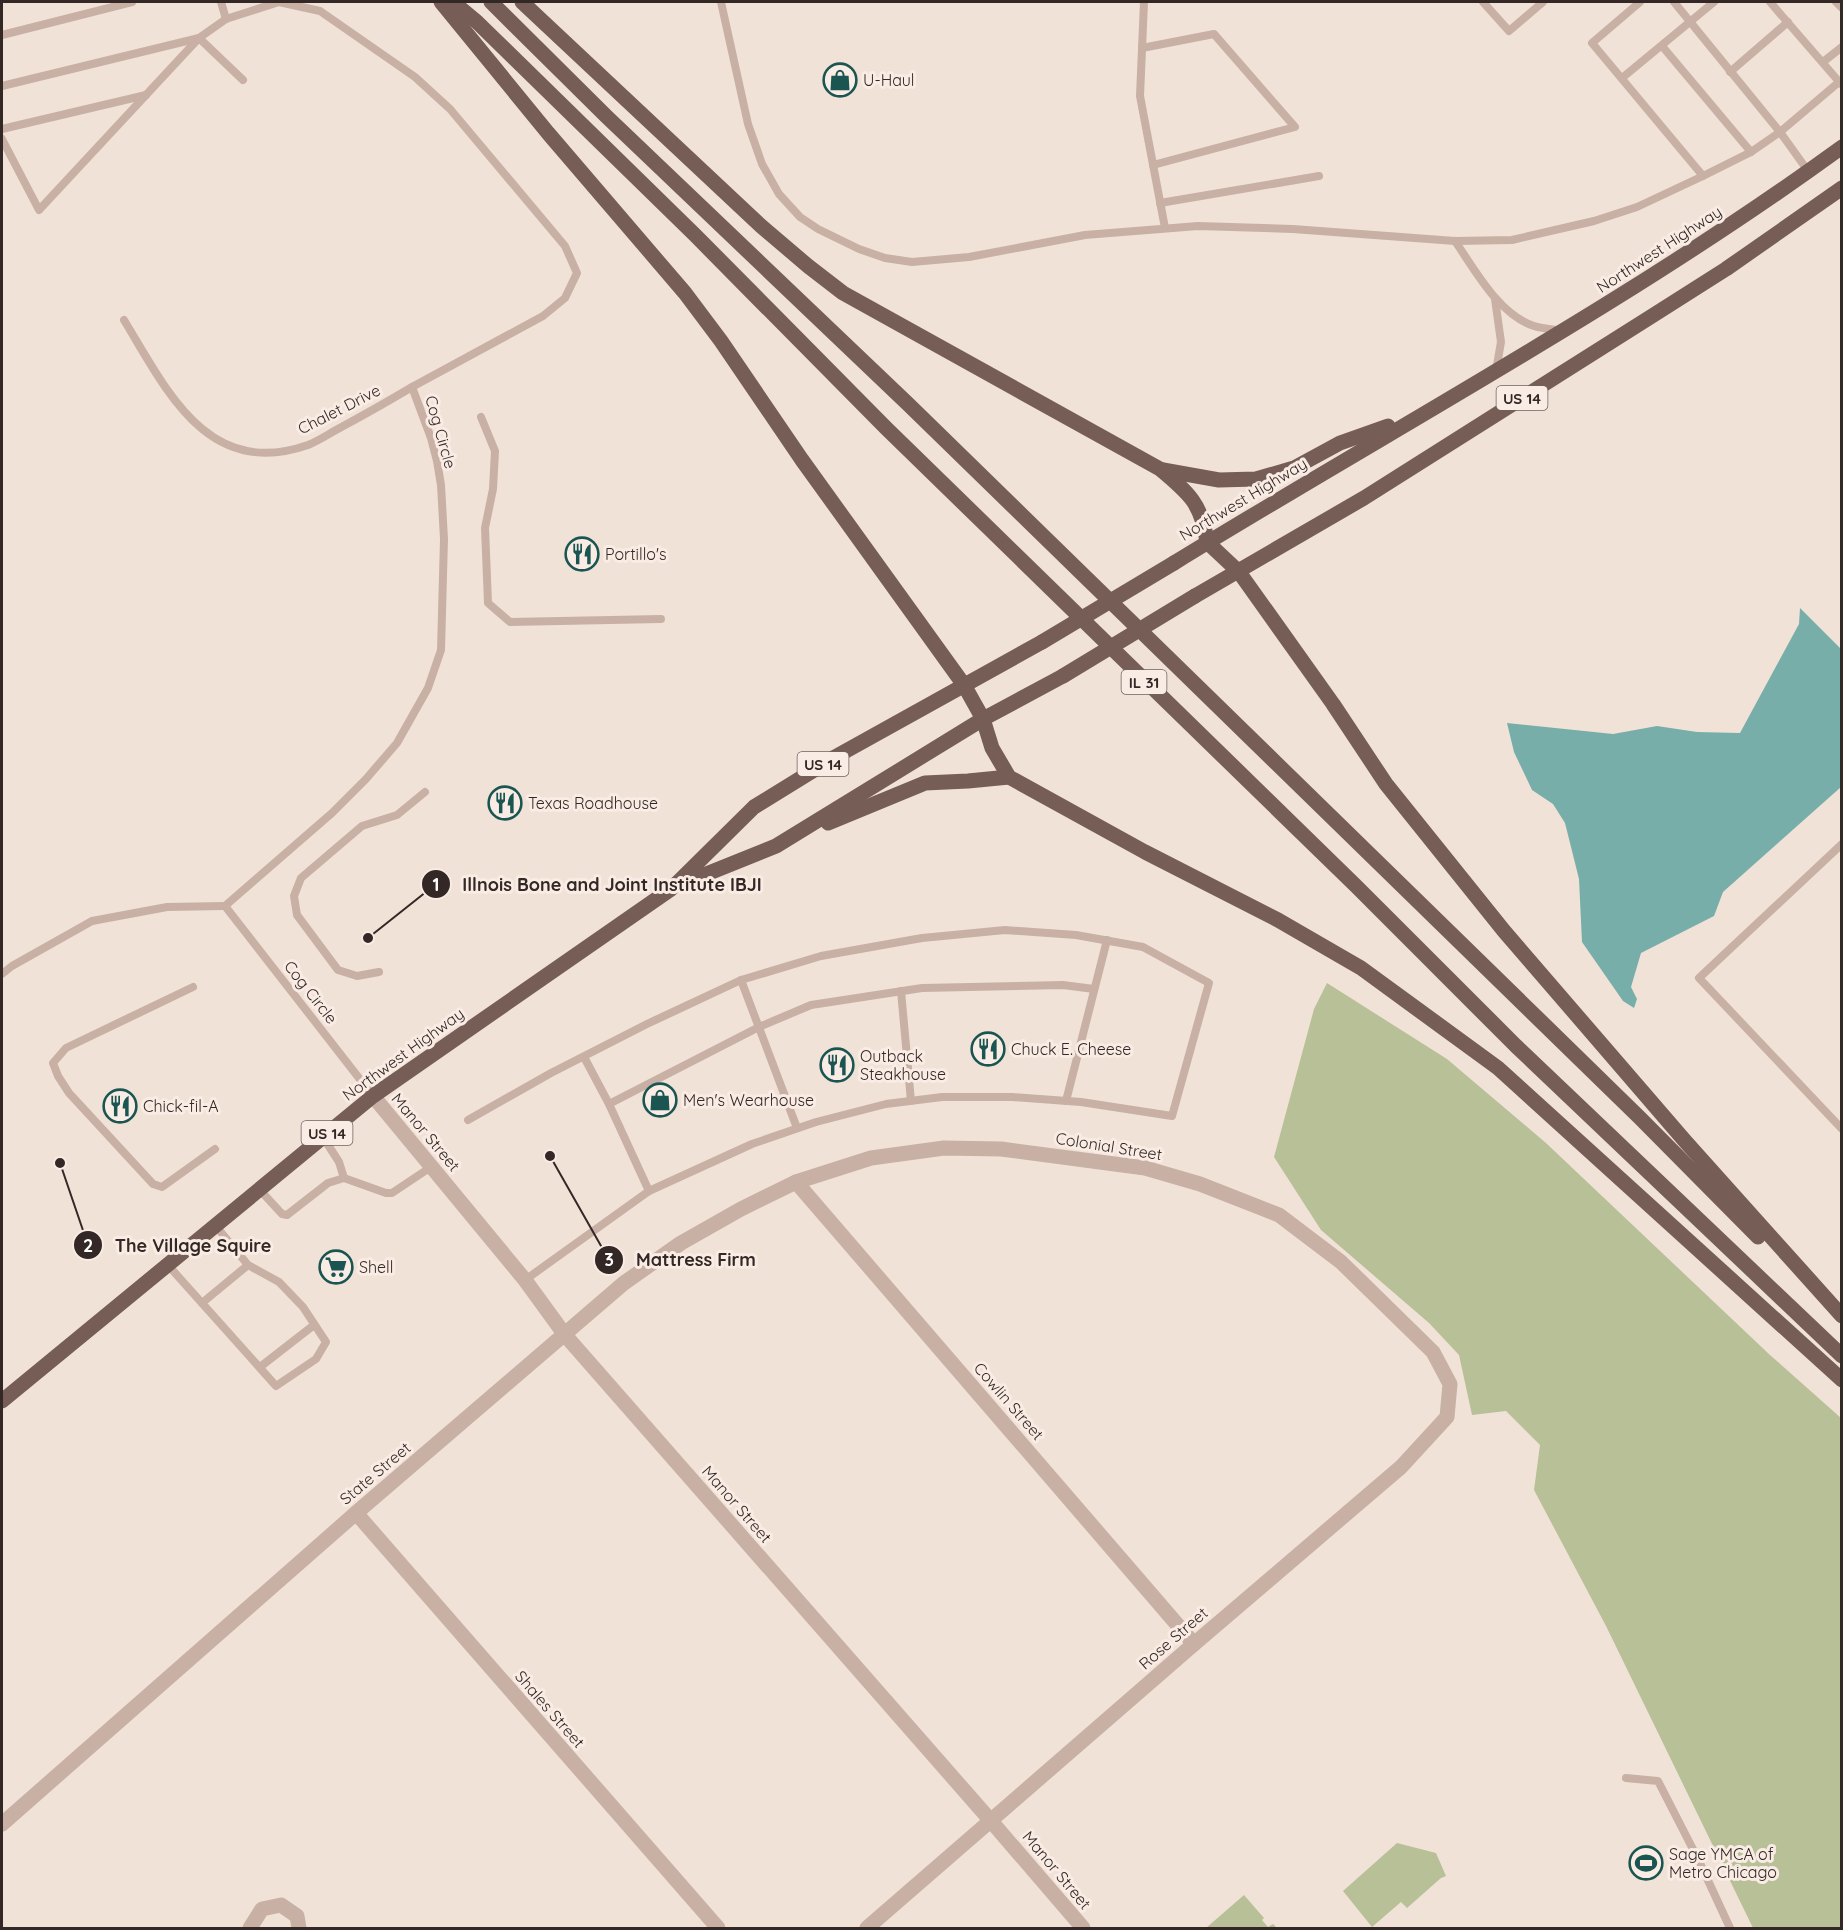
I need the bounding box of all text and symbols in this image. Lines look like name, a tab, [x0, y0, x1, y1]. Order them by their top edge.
shop icon: U-Haul	[822, 62, 858, 98]
place label: U-Haul	[863, 70, 915, 90]
street label: Northwest Highway	[1593, 201, 1725, 297]
street label: Chalet Drive	[294, 380, 384, 438]
road number: US 14	[1496, 386, 1547, 410]
street label: Cog Circle	[421, 393, 461, 471]
street label: Northwest Highway	[1176, 453, 1310, 545]
restaurant icon: Portillo's	[564, 536, 600, 572]
place label: Portillo's	[605, 544, 667, 564]
road number: IL 31	[1122, 670, 1166, 694]
road number: US 14	[798, 752, 848, 776]
restaurant icon: Texas Roadhouse	[487, 785, 523, 821]
place label: Texas Roadhouse	[528, 793, 658, 813]
callout: Illnois Bone and Joint Institute IBJI	[421, 866, 774, 902]
text: 1	[432, 873, 440, 896]
text: Illnois Bone and Joint Institute IBJI	[462, 873, 762, 896]
street label: Cog Circle	[280, 956, 342, 1028]
street label: Northwest Highway	[338, 1003, 468, 1105]
restaurant icon: Chuck E. Cheese	[970, 1031, 1006, 1067]
place label: Chuck E. Cheese	[1011, 1039, 1131, 1059]
place label: Outback Steakhouse	[860, 1046, 946, 1084]
restaurant icon: Outback Steakhouse	[819, 1047, 855, 1083]
shop icon: Men's Wearhouse	[642, 1082, 678, 1118]
restaurant icon: Chick-fil-A	[102, 1088, 138, 1124]
street label: Manor Street	[387, 1089, 465, 1175]
place label: Men's Wearhouse	[683, 1090, 814, 1110]
place label: Chick-fil-A	[143, 1096, 219, 1116]
road number: US 14	[302, 1121, 352, 1145]
street label: Colonial Street	[1054, 1128, 1164, 1164]
callout: The Village Squire	[73, 1227, 284, 1263]
text: 2	[83, 1234, 93, 1257]
text: The Village Squire	[115, 1234, 271, 1257]
callout: Mattress Firm	[594, 1242, 768, 1278]
text: 3	[604, 1248, 614, 1271]
text: Mattress Firm	[636, 1248, 756, 1271]
supermarket icon: Shell	[318, 1249, 354, 1285]
place label: Shell	[359, 1257, 393, 1277]
street label: Cowlin Street	[970, 1358, 1048, 1444]
street label: State Street	[335, 1438, 415, 1508]
street label: Manor Street	[698, 1461, 776, 1547]
street label: Rose Street	[1134, 1603, 1212, 1673]
street label: Shales Street	[511, 1666, 589, 1752]
street label: Manor Street	[1018, 1827, 1096, 1913]
place label: Sage YMCA of Metro Chicago	[1669, 1844, 1777, 1882]
sports icon: Sage YMCA of Metro Chicago	[1628, 1845, 1664, 1881]

